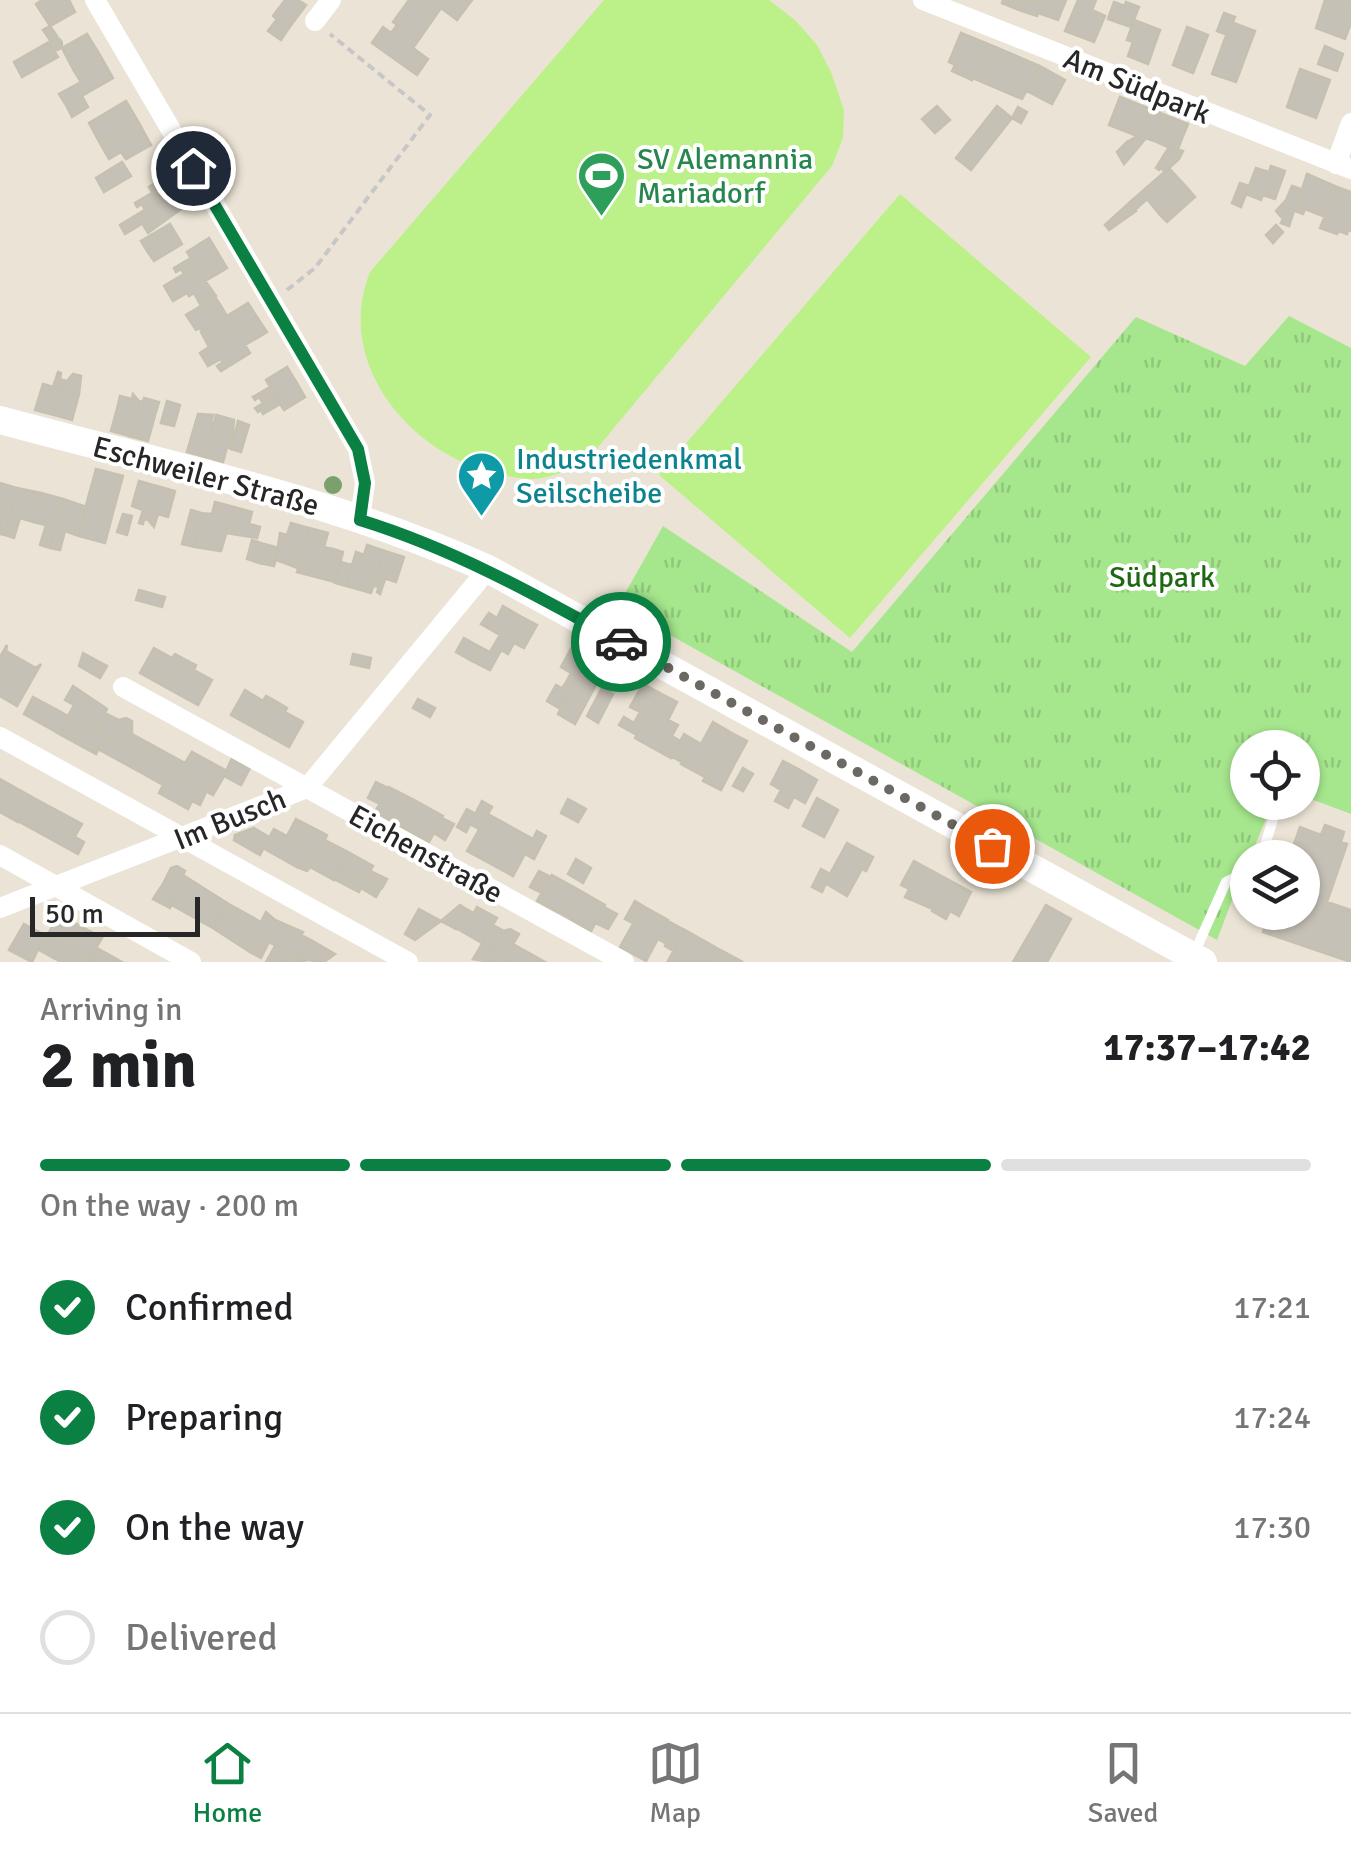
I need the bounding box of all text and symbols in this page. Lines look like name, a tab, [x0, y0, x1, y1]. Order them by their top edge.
street label: Am Südpark	[1058, 40, 1216, 133]
pin	[151, 126, 236, 211]
icon: home	[166, 141, 221, 196]
place label: SV Alemannia Mariadorf	[637, 141, 813, 212]
sports icon: SV Alemannia Mariadorf	[576, 150, 628, 218]
street label: Eschweiler Straße	[89, 428, 323, 524]
place label: Industriedenkmal Seilscheibe	[516, 441, 742, 512]
place icon: Industriedenkmal Seilscheibe	[455, 450, 507, 518]
park label: Südpark	[1109, 559, 1215, 596]
courier	[571, 592, 671, 692]
icon: car	[594, 615, 649, 670]
map controls	[1230, 730, 1320, 930]
button: locate	[1230, 730, 1320, 820]
street label: Im Busch	[169, 780, 292, 859]
street label: Eichenstraße	[342, 797, 509, 912]
pin	[950, 804, 1035, 889]
icon: bag	[965, 819, 1020, 874]
button: layers	[1230, 840, 1320, 930]
scale bar	[30, 892, 200, 936]
text: 50 m	[45, 897, 104, 931]
text: Arriving in	[40, 990, 182, 1029]
text: 17:37–17:42	[1103, 1024, 1311, 1071]
text: 2 min	[40, 1026, 197, 1106]
text: On the way · 200 m	[40, 1186, 299, 1225]
icon: check	[40, 1280, 95, 1335]
text: Confirmed	[125, 1284, 294, 1331]
text: 17:21	[1233, 1288, 1311, 1327]
icon: check	[40, 1390, 95, 1445]
text: Preparing	[125, 1394, 283, 1441]
text: 17:24	[1233, 1398, 1311, 1437]
icon: check	[40, 1500, 95, 1555]
text: On the way	[125, 1504, 304, 1551]
text: 17:30	[1233, 1508, 1311, 1547]
text: Delivered	[125, 1614, 278, 1661]
tab: Home	[193, 1736, 262, 1830]
tab: Map	[648, 1736, 703, 1830]
tab: Saved	[1088, 1736, 1158, 1830]

